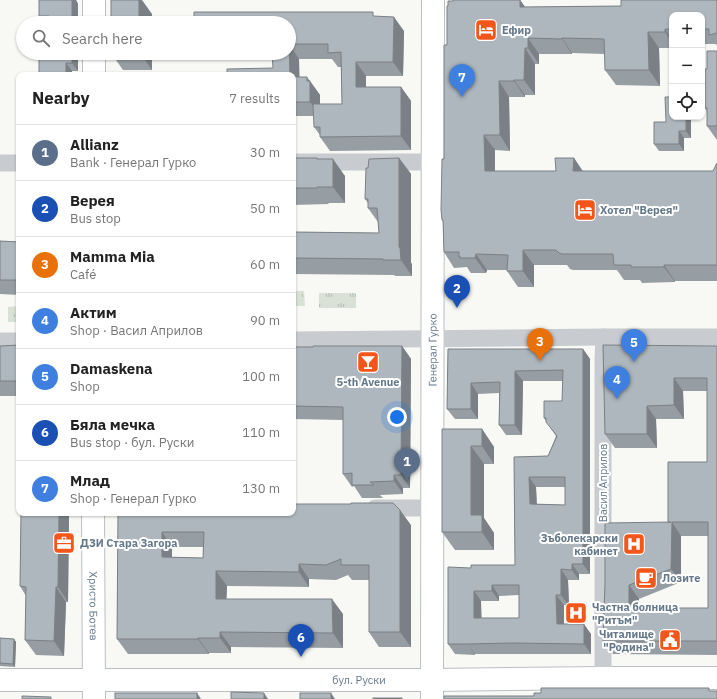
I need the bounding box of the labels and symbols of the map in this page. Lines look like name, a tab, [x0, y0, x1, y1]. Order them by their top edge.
hotel icon: Ефир	[473, 17, 499, 43]
place label: Ефир	[502, 23, 531, 37]
pin: 7	[449, 64, 475, 97]
hotel icon: Хотел "Верея"	[572, 197, 598, 223]
place label: Хотел "Верея"	[600, 203, 678, 217]
pin: 2	[444, 275, 470, 308]
street label: Генерал Гурко	[425, 313, 440, 387]
pin: 3	[527, 328, 553, 361]
pin: 5	[621, 329, 647, 362]
bar icon: 5-th Avenue	[355, 349, 381, 375]
pin: 4	[604, 366, 630, 399]
place label: 5-th Avenue	[337, 375, 399, 389]
your location	[387, 407, 407, 427]
street label: Васил Априлов	[596, 444, 610, 522]
pin: 1	[394, 448, 420, 481]
office icon: ДЗИ Стара Загора	[51, 530, 77, 556]
place label: Зъболекарски кабинет	[541, 531, 619, 558]
hospital icon: Зъболекарски кабинет	[621, 531, 647, 557]
place label: ДЗИ Стара Загора	[80, 536, 177, 550]
cafe icon: Лозите	[633, 565, 659, 591]
street label: Христо Ботев	[86, 571, 101, 641]
place label: Лозите	[662, 571, 700, 585]
hospital icon: Частна болница "Ритъм"	[563, 600, 589, 626]
place label: Частна болница "Ритъм"	[592, 600, 678, 627]
pin: 6	[288, 624, 314, 657]
place label: Читалище "Родина"	[599, 627, 654, 654]
public building icon: Читалище "Родина"	[657, 627, 683, 653]
street label: бул. Руски	[332, 673, 386, 687]

